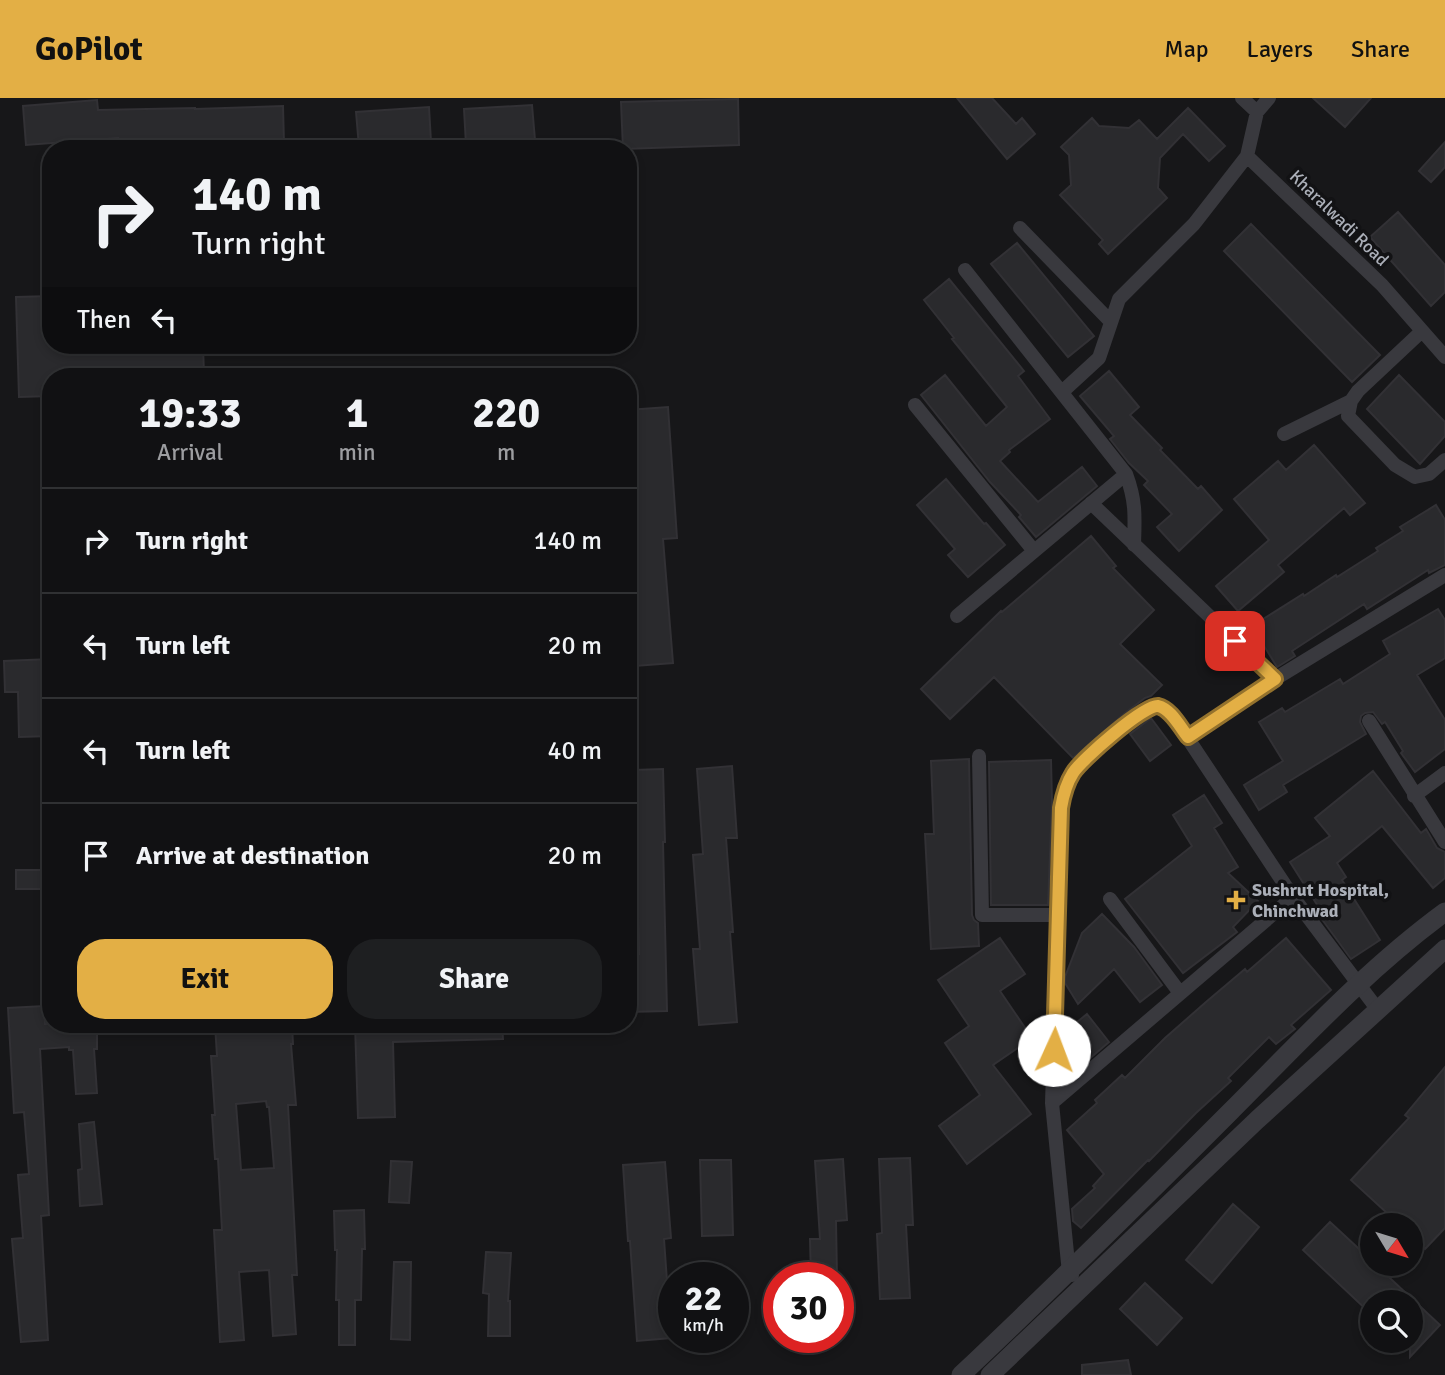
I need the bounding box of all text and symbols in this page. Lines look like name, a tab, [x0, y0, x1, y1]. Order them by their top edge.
text: GoPilot	[35, 29, 143, 70]
text: Map	[1164, 34, 1209, 64]
text: Layers	[1247, 34, 1313, 64]
text: Share	[1351, 34, 1410, 64]
text: 140 m	[192, 164, 322, 224]
street label: Kharalwadi Road	[1285, 165, 1393, 271]
icon: right	[77, 168, 168, 259]
text: Turn right	[192, 224, 325, 263]
icon: left	[145, 301, 183, 339]
text: Then	[77, 304, 131, 336]
text: 19:33	[139, 388, 242, 439]
text: 1	[346, 388, 368, 439]
text: 220	[472, 388, 540, 439]
text: Arrival	[157, 438, 223, 467]
text: min	[338, 438, 376, 467]
text: m	[497, 438, 515, 467]
icon: right	[77, 522, 115, 560]
text: Turn right	[136, 525, 248, 557]
text: 140 m	[533, 525, 602, 557]
pin	[1205, 611, 1265, 671]
icon: arrive	[1216, 622, 1254, 660]
icon: left	[77, 627, 115, 665]
text: Turn left	[136, 630, 230, 662]
text: 20 m	[547, 630, 602, 662]
icon: left	[77, 732, 115, 770]
text: Turn left	[136, 735, 230, 767]
text: 40 m	[547, 735, 602, 767]
icon: arrive	[77, 837, 115, 875]
text: Arrive at destination	[136, 840, 369, 872]
text: 20 m	[547, 840, 602, 872]
place label: Sushrut Hospital, Chinchwad	[1252, 879, 1389, 922]
marker: Sushrut Hospital, Chinchwad	[1226, 890, 1246, 910]
button: Exit	[77, 939, 333, 1019]
button: Share	[347, 939, 602, 1019]
position arrow	[1017, 1013, 1091, 1087]
north arrow	[1360, 1213, 1423, 1276]
map controls	[1360, 1213, 1423, 1353]
speed limit sign: 30	[763, 1262, 854, 1353]
text: 22	[685, 1277, 722, 1320]
button: search	[1360, 1290, 1423, 1353]
text: km/h	[683, 1314, 724, 1336]

